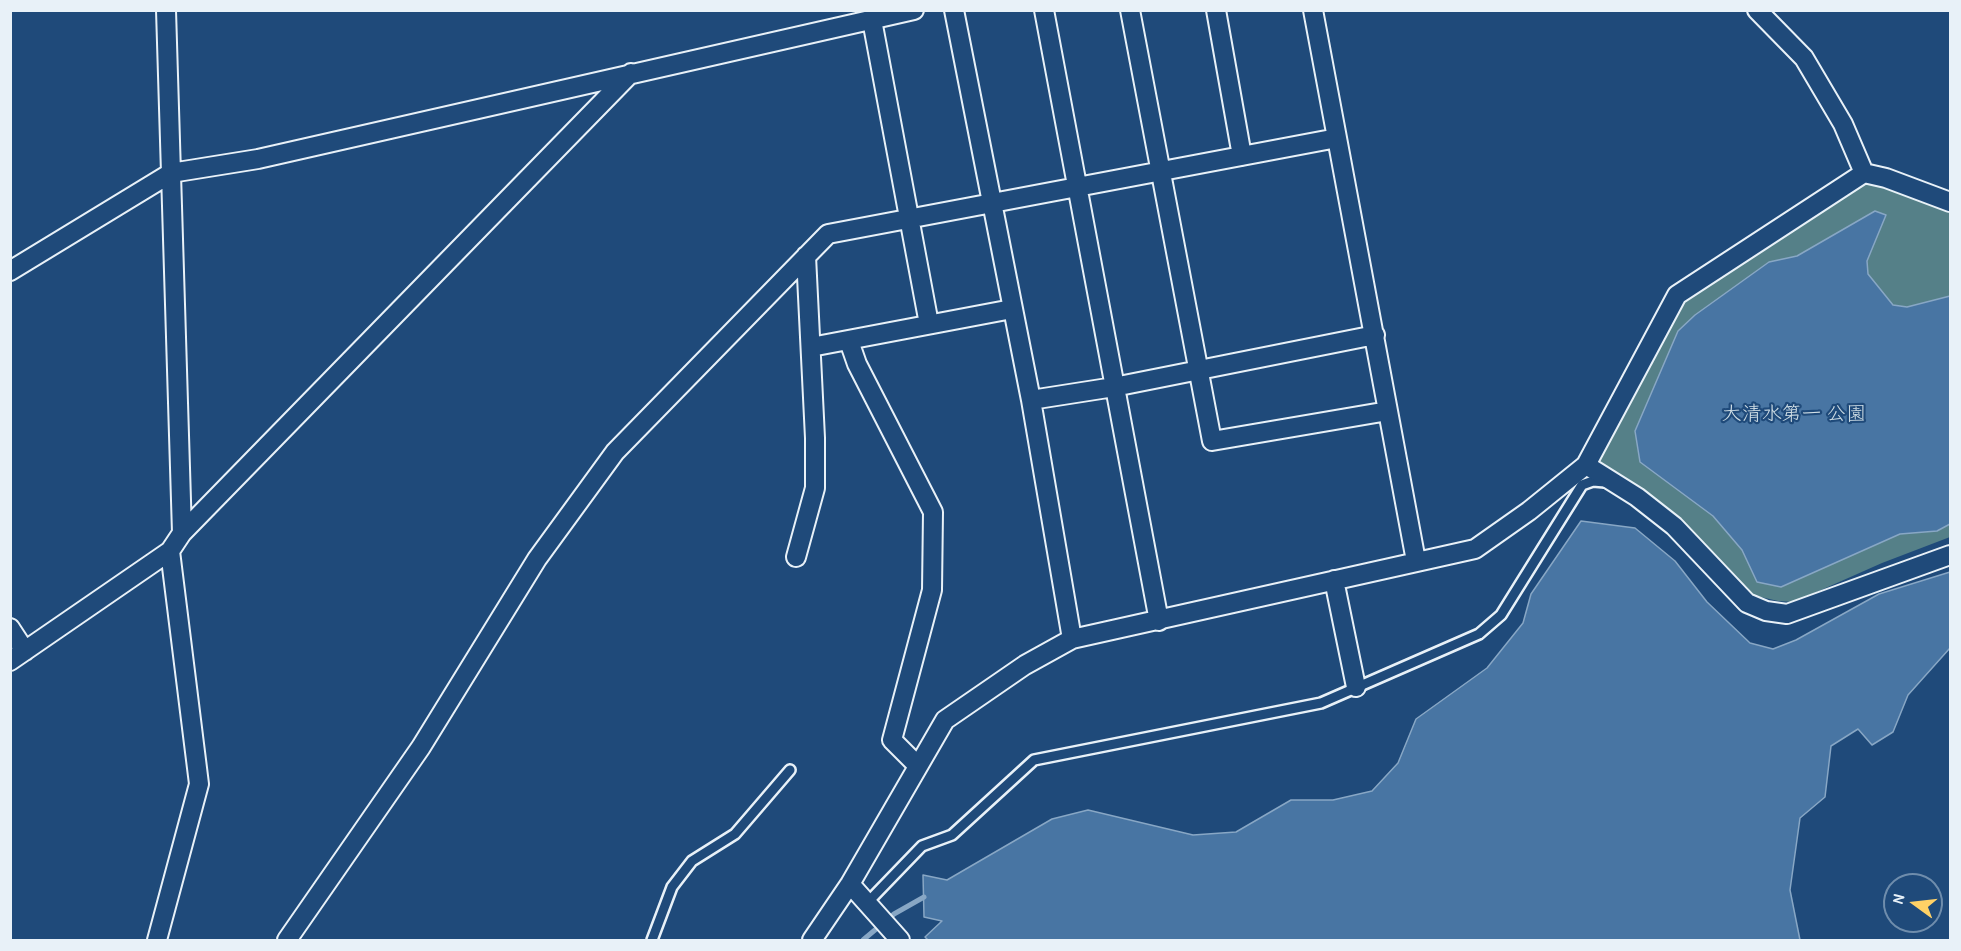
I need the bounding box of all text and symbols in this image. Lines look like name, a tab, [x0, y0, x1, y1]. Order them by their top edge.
park label: 大清水第一 公園	[1722, 403, 1866, 427]
north arrow	[1883, 873, 1943, 933]
text: N	[1886, 892, 1909, 906]

